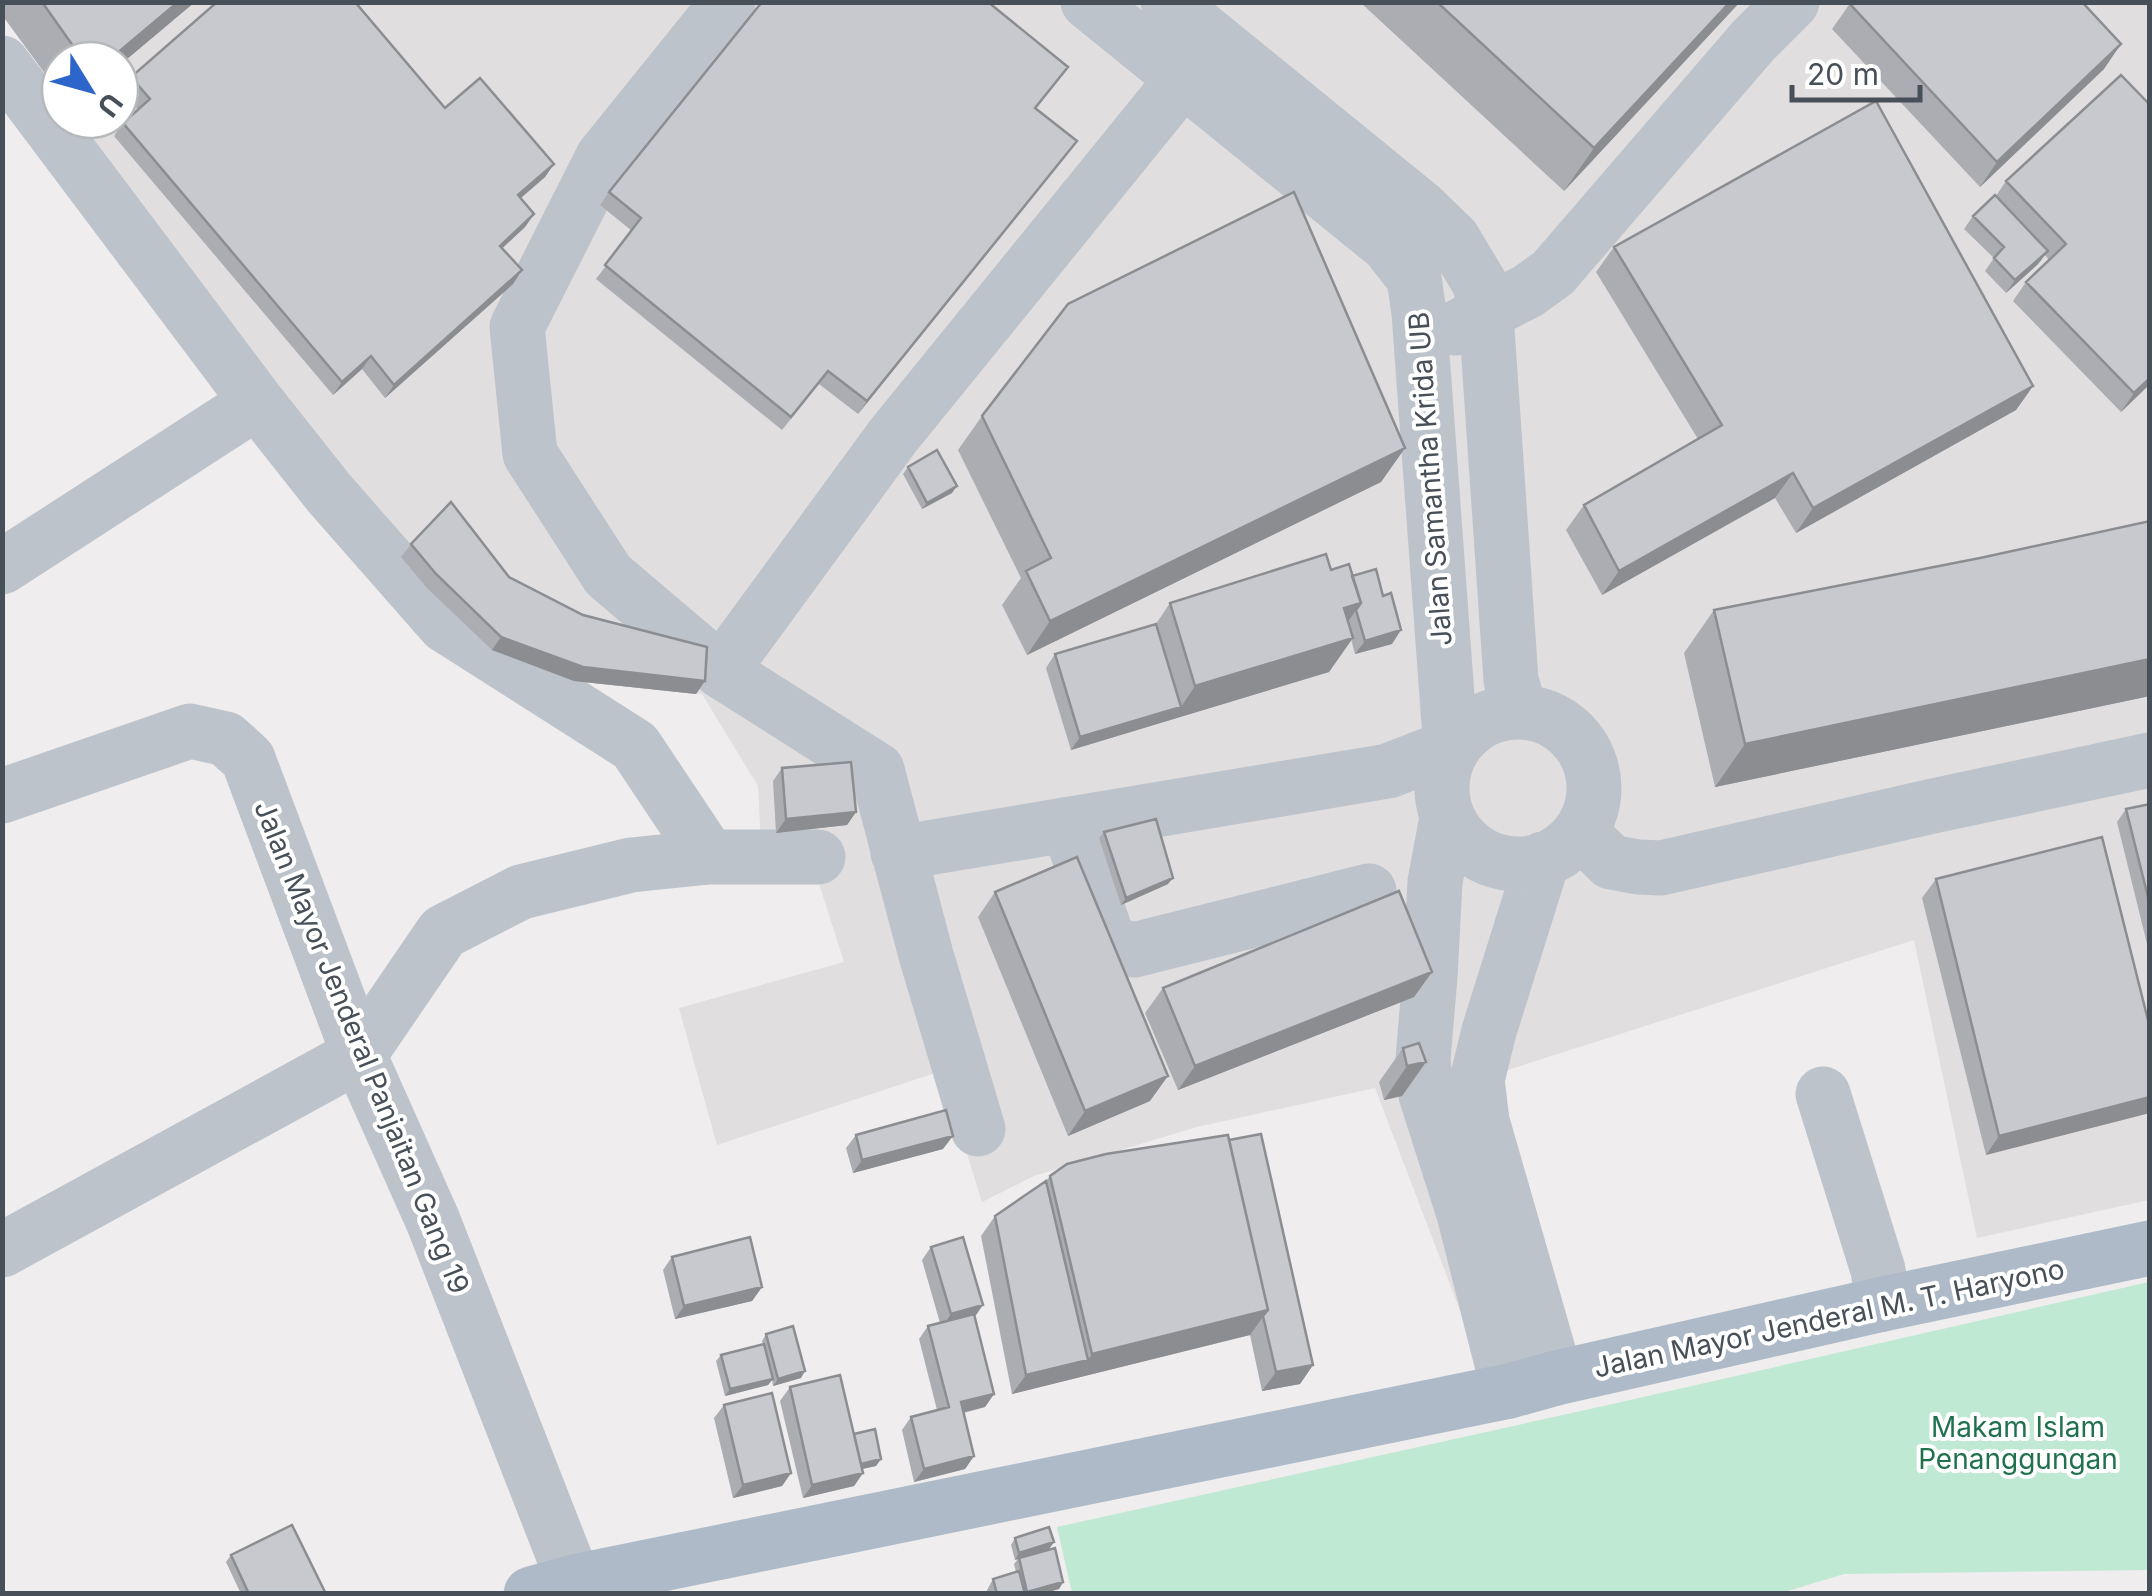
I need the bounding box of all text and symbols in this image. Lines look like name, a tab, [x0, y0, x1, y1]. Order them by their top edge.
north arrow	[40, 40, 140, 140]
scale bar	[1792, 40, 1920, 102]
text: 20 m	[1807, 56, 1879, 92]
text: U	[90, 87, 130, 123]
street label: Jalan Samantha Krida UB	[1401, 311, 1459, 647]
street label: Jalan Mayor Jenderal Panjaitan Gang 19	[247, 796, 477, 1298]
street label: Jalan Mayor Jenderal M. T. Haryono	[1591, 1251, 2067, 1385]
park label: Makam Islam Penanggungan	[1918, 1410, 2118, 1476]

